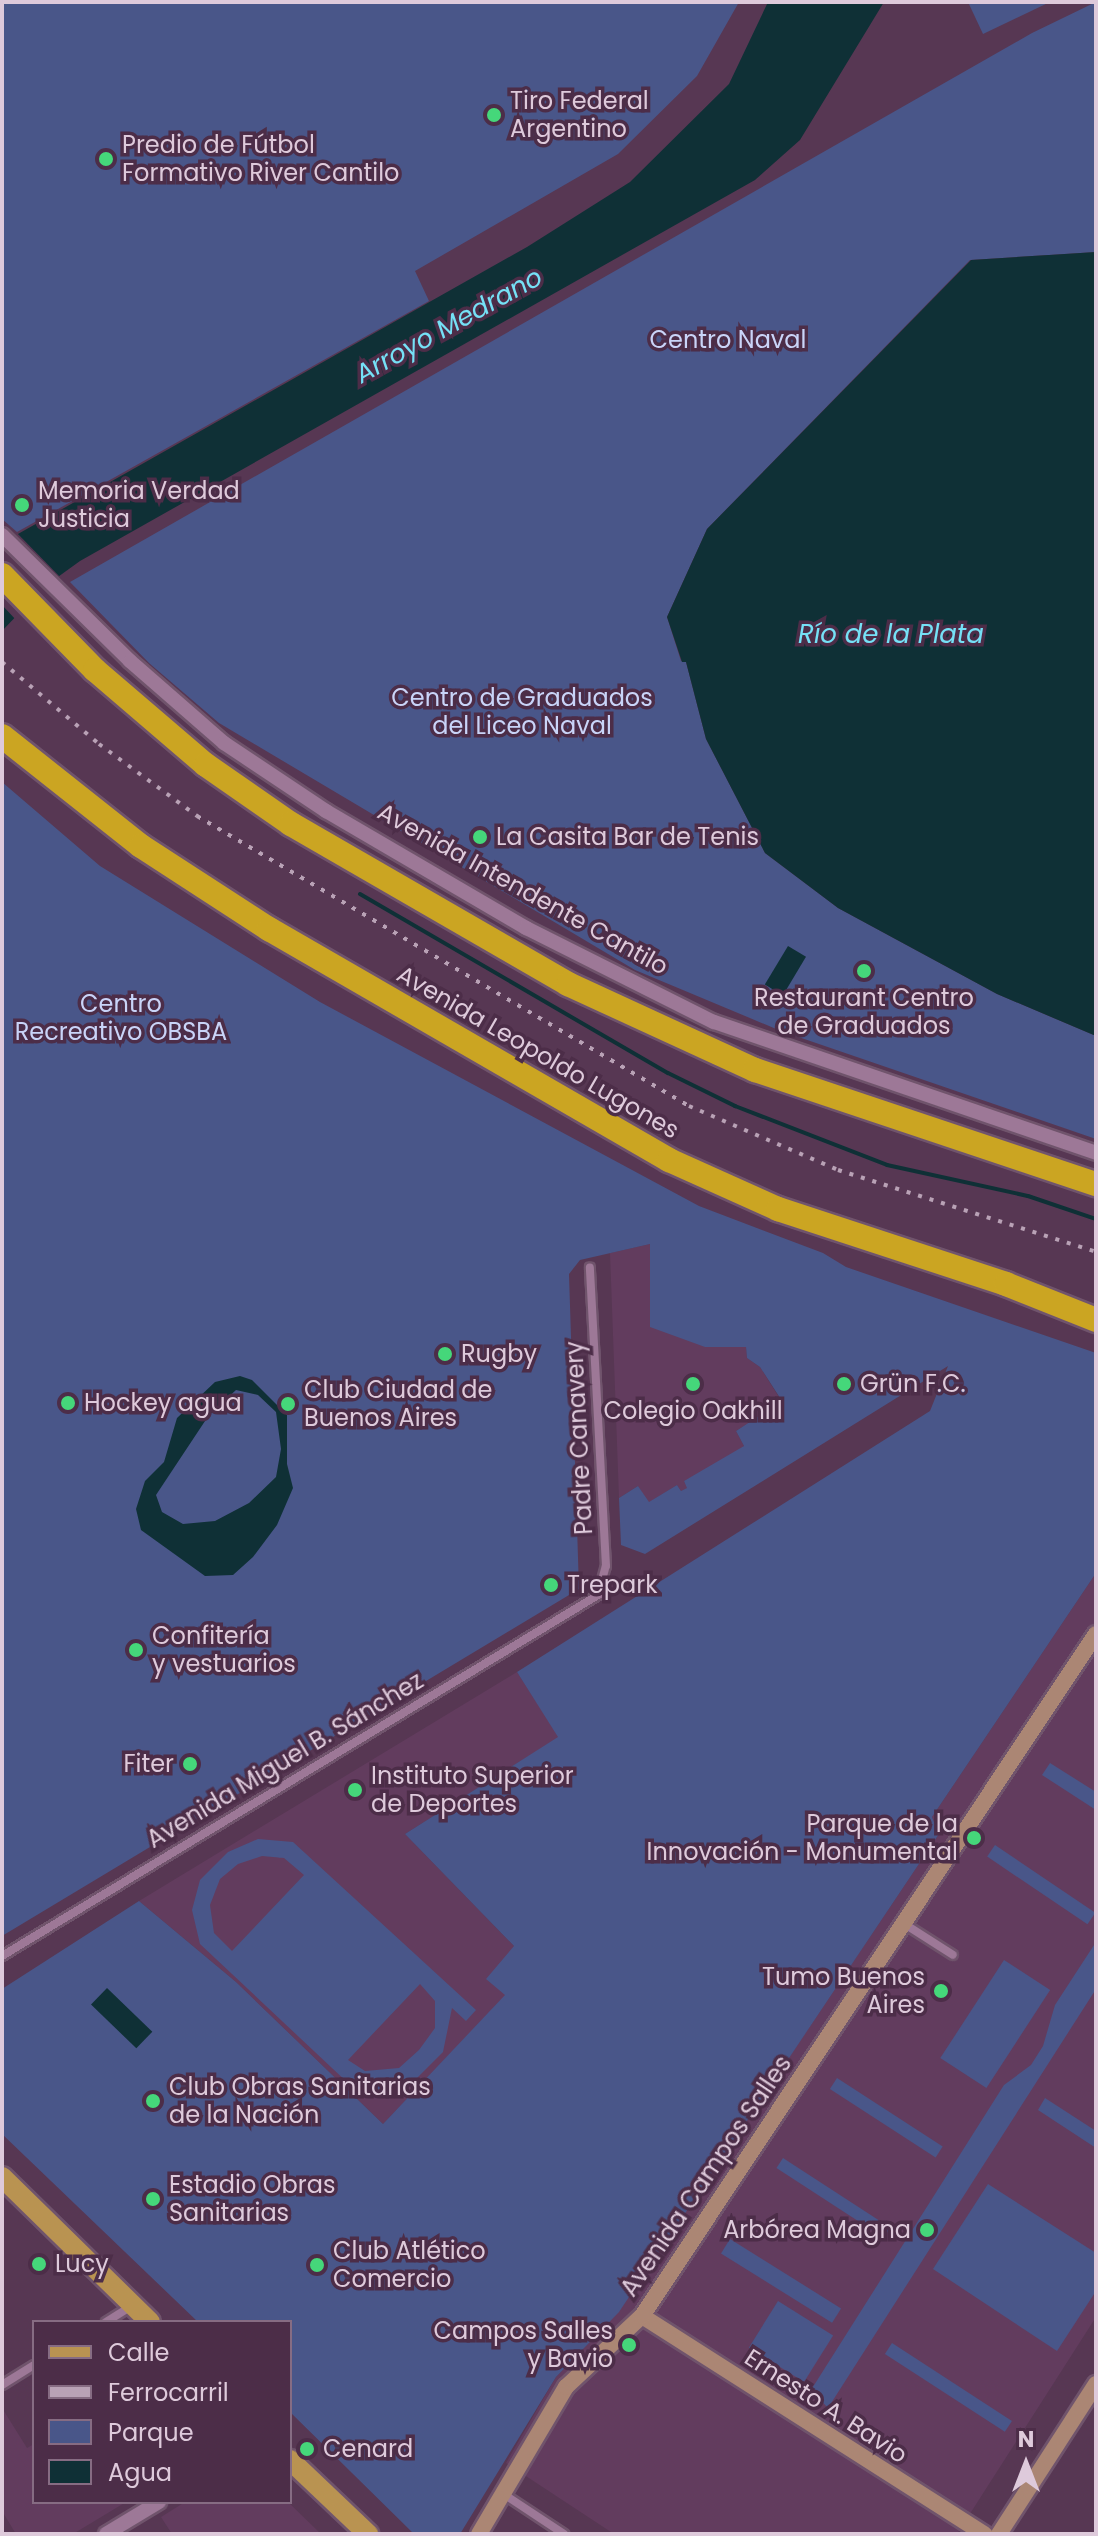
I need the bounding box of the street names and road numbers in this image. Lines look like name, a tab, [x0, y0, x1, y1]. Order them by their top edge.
street label: Avenida Intendente Cantilo	[373, 797, 673, 981]
street label: Avenida Leopoldo Lugones	[392, 959, 684, 1145]
street label: Padre Canavery	[560, 1341, 598, 1535]
street label: Avenida Miguel B. Sánchez	[141, 1666, 429, 1854]
street label: Avenida Campos Salles	[615, 2050, 797, 2302]
street label: Ernesto A. Bavio	[739, 2343, 913, 2469]

